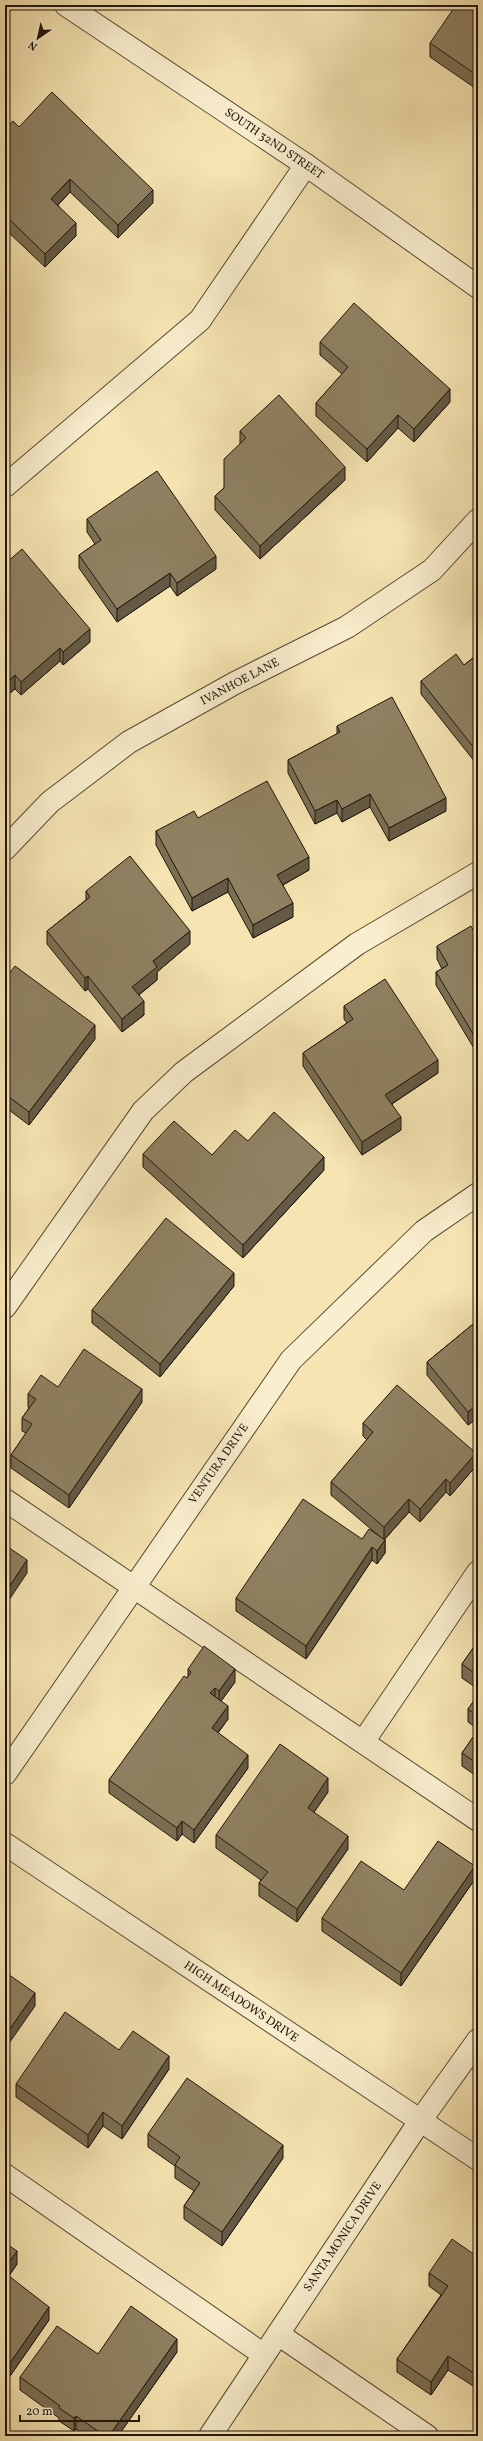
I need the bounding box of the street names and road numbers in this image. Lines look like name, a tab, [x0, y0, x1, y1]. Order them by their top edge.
street label: SOUTH 32ND STREET	[221, 105, 327, 183]
street label: IVANHOE LANE	[198, 655, 282, 709]
street label: VENTURA DRIVE	[185, 1420, 253, 1508]
street label: HIGH MEADOWS DRIVE	[181, 1958, 301, 2046]
street label: SANTA MONICA DRIVE	[300, 2179, 386, 2295]

